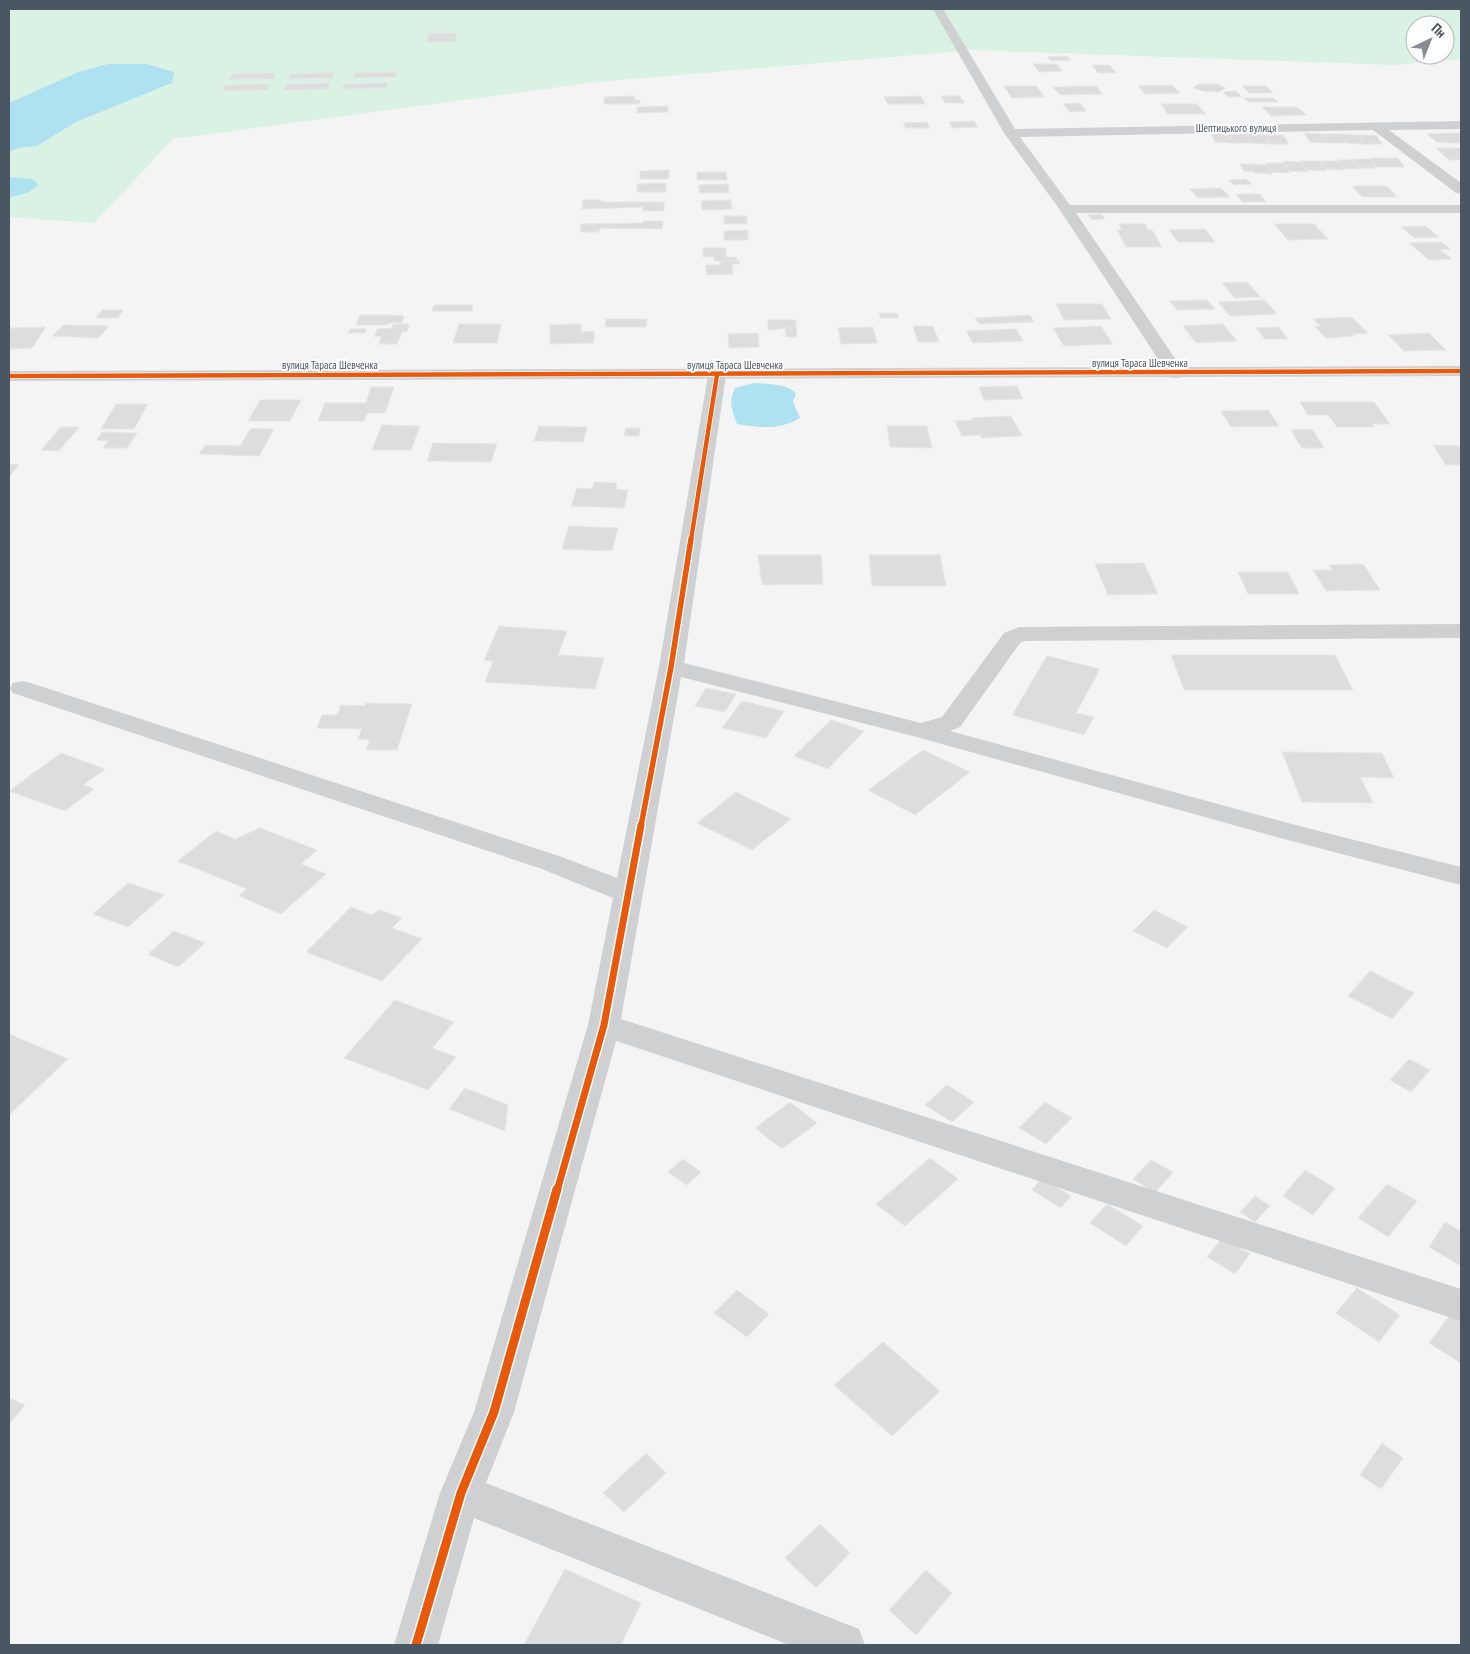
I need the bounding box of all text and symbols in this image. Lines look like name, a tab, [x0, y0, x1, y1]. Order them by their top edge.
north arrow	[1405, 15, 1455, 65]
text: Пн	[1428, 19, 1450, 42]
street label: Шептицького вулиця	[1196, 121, 1276, 135]
street label: вулиця Тараса Шевченка	[1092, 356, 1188, 370]
street label: вулиця Тараса Шевченка	[282, 358, 378, 372]
street label: вулиця Тараса Шевченка	[687, 358, 783, 372]

